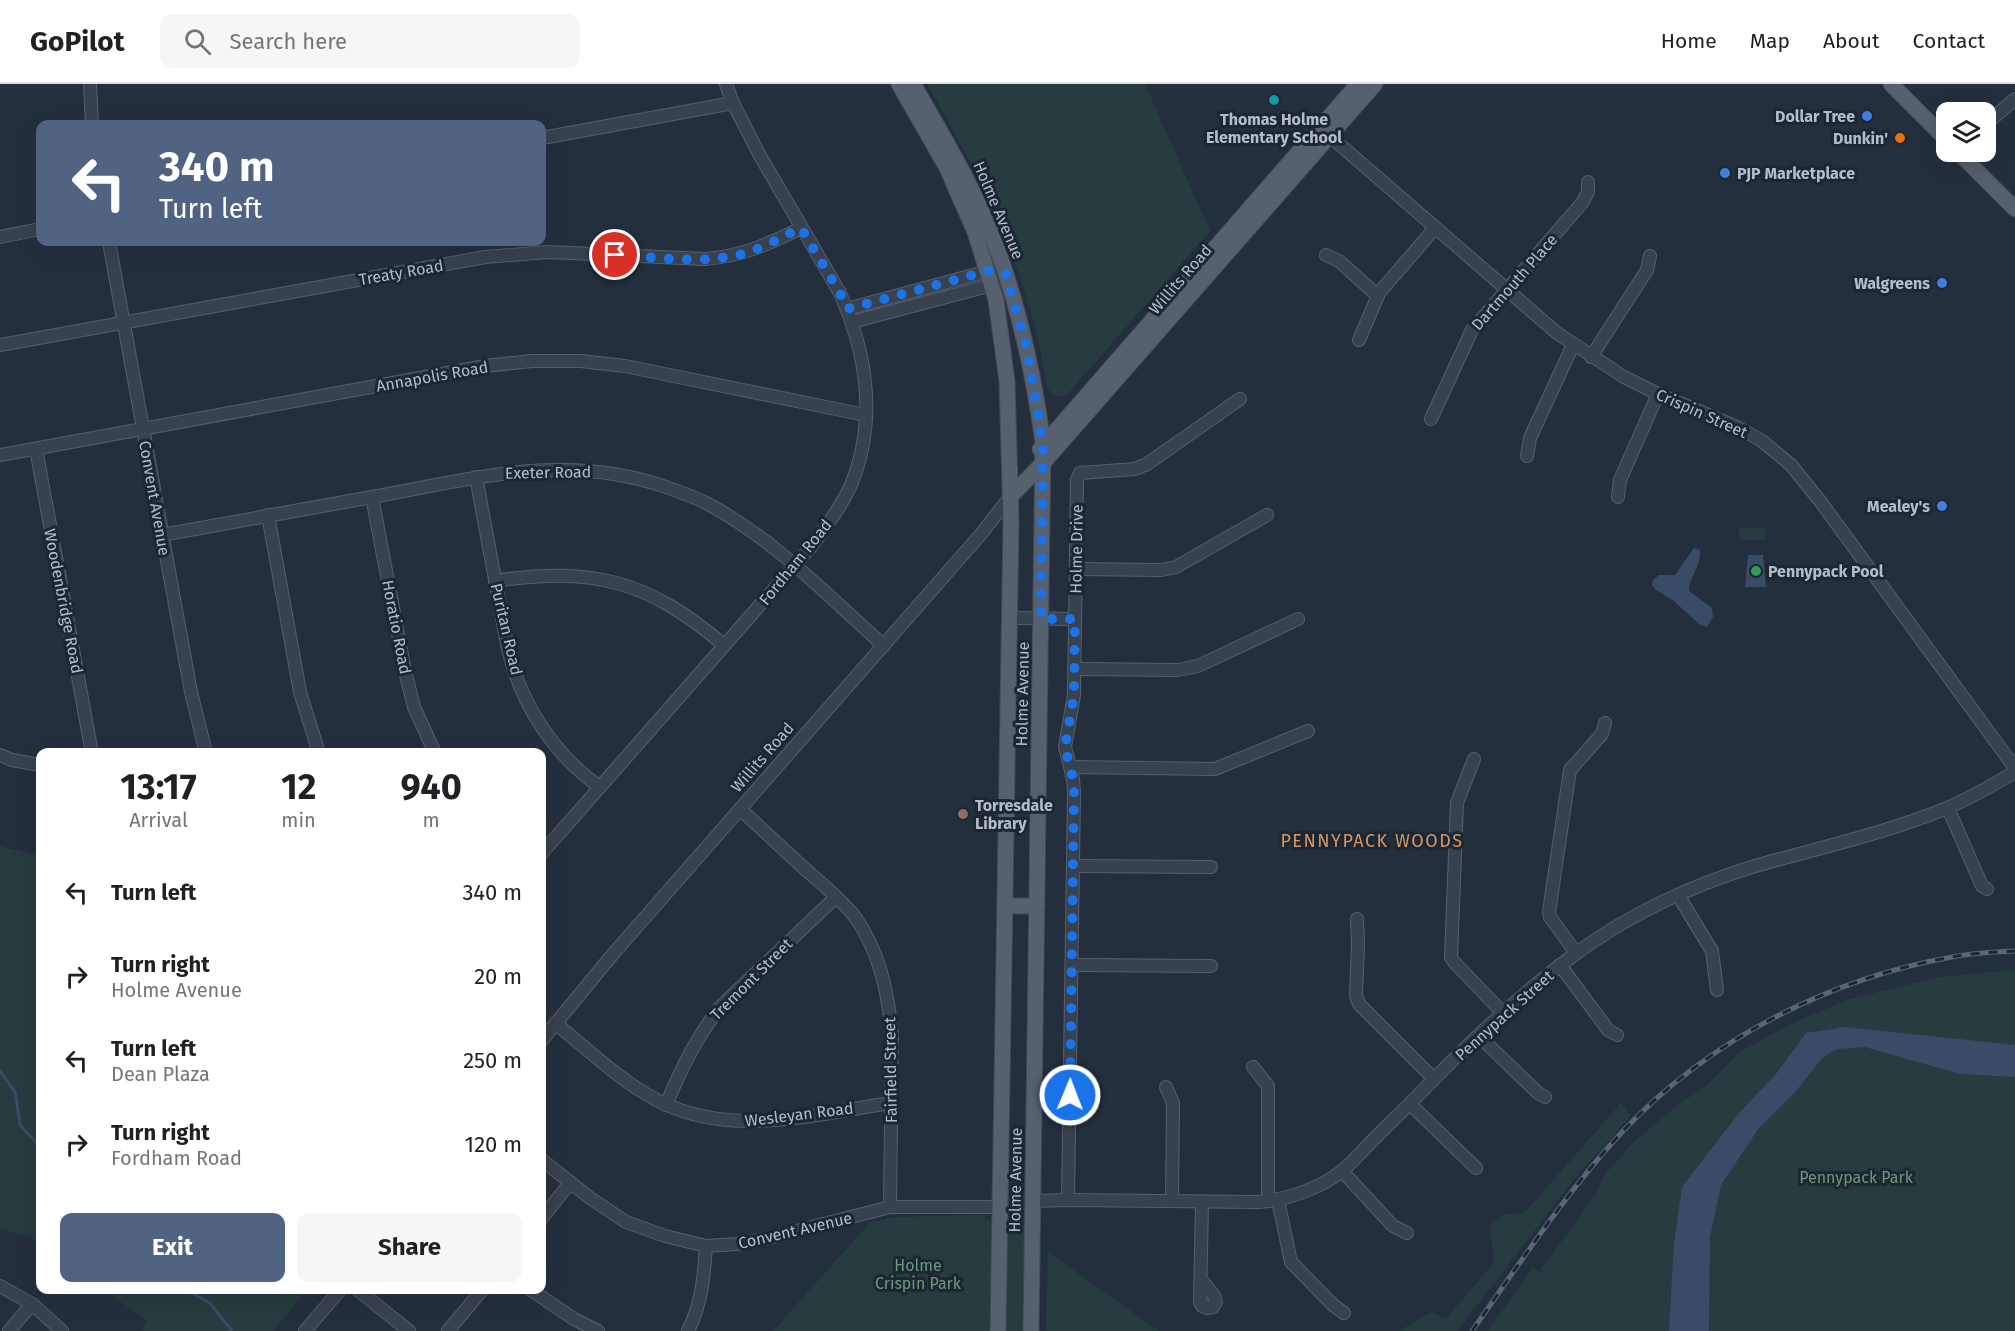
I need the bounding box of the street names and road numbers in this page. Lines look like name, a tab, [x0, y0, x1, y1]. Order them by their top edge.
street label: Holme Avenue	[969, 158, 1028, 262]
street label: Dartmouth Place	[1467, 230, 1561, 334]
street label: Willits Road	[1145, 241, 1216, 318]
street label: Treaty Road	[357, 256, 445, 289]
street label: Annapolis Road	[375, 357, 490, 396]
street label: Crispin Street	[1653, 385, 1751, 442]
street label: Convent Avenue	[135, 439, 174, 557]
street label: Exeter Road	[505, 462, 591, 483]
street label: Holme Drive	[1066, 504, 1087, 594]
street label: Fordham Road	[755, 516, 836, 609]
street label: Woodenbridge Road	[40, 527, 87, 675]
street label: Horatio Road	[378, 579, 415, 676]
street label: Puritan Road	[487, 581, 526, 677]
street label: Holme Avenue	[1012, 641, 1033, 747]
street label: Willits Road	[727, 719, 798, 796]
street label: Tremont Street	[706, 934, 796, 1024]
street label: Pennypack Street	[1451, 966, 1558, 1064]
street label: Fairfield Street	[880, 1017, 901, 1123]
street label: Wesleyan Road	[744, 1098, 854, 1131]
street label: Holme Avenue	[1005, 1127, 1026, 1233]
street label: Convent Avenue	[736, 1208, 854, 1253]

